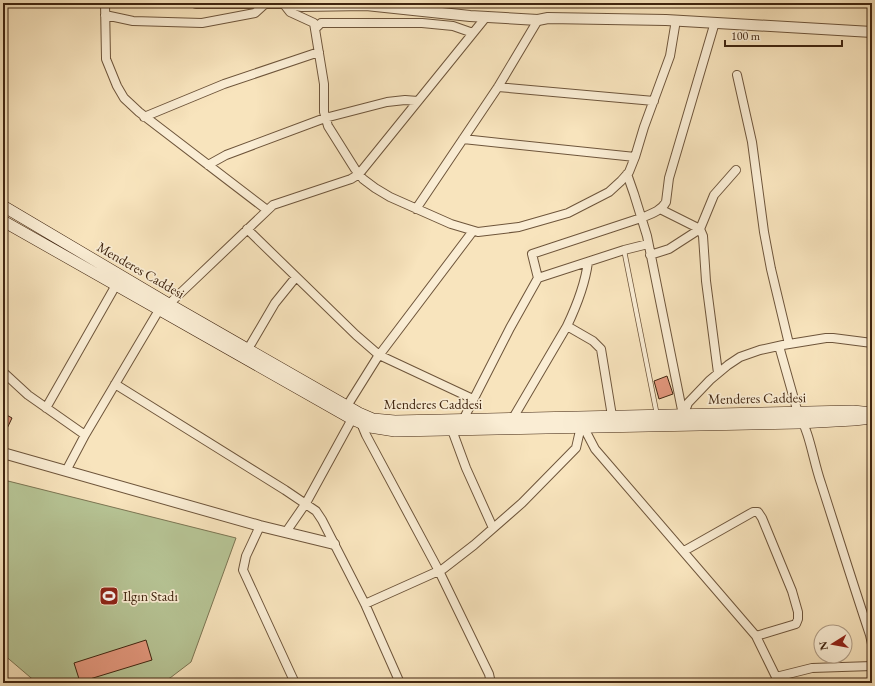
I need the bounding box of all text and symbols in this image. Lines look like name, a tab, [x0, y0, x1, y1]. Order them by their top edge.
scale bar	[725, 22, 842, 48]
text: 100 m	[731, 28, 761, 44]
street label: Menderes Caddesi	[94, 238, 189, 303]
street label: Menderes Caddesi	[708, 388, 807, 408]
street label: Menderes Caddesi	[384, 395, 483, 413]
sports icon: Ilgın Stadı	[98, 585, 120, 607]
place label: Ilgın Stadı	[123, 587, 178, 605]
north arrow	[813, 624, 853, 664]
text: N	[815, 640, 831, 652]

